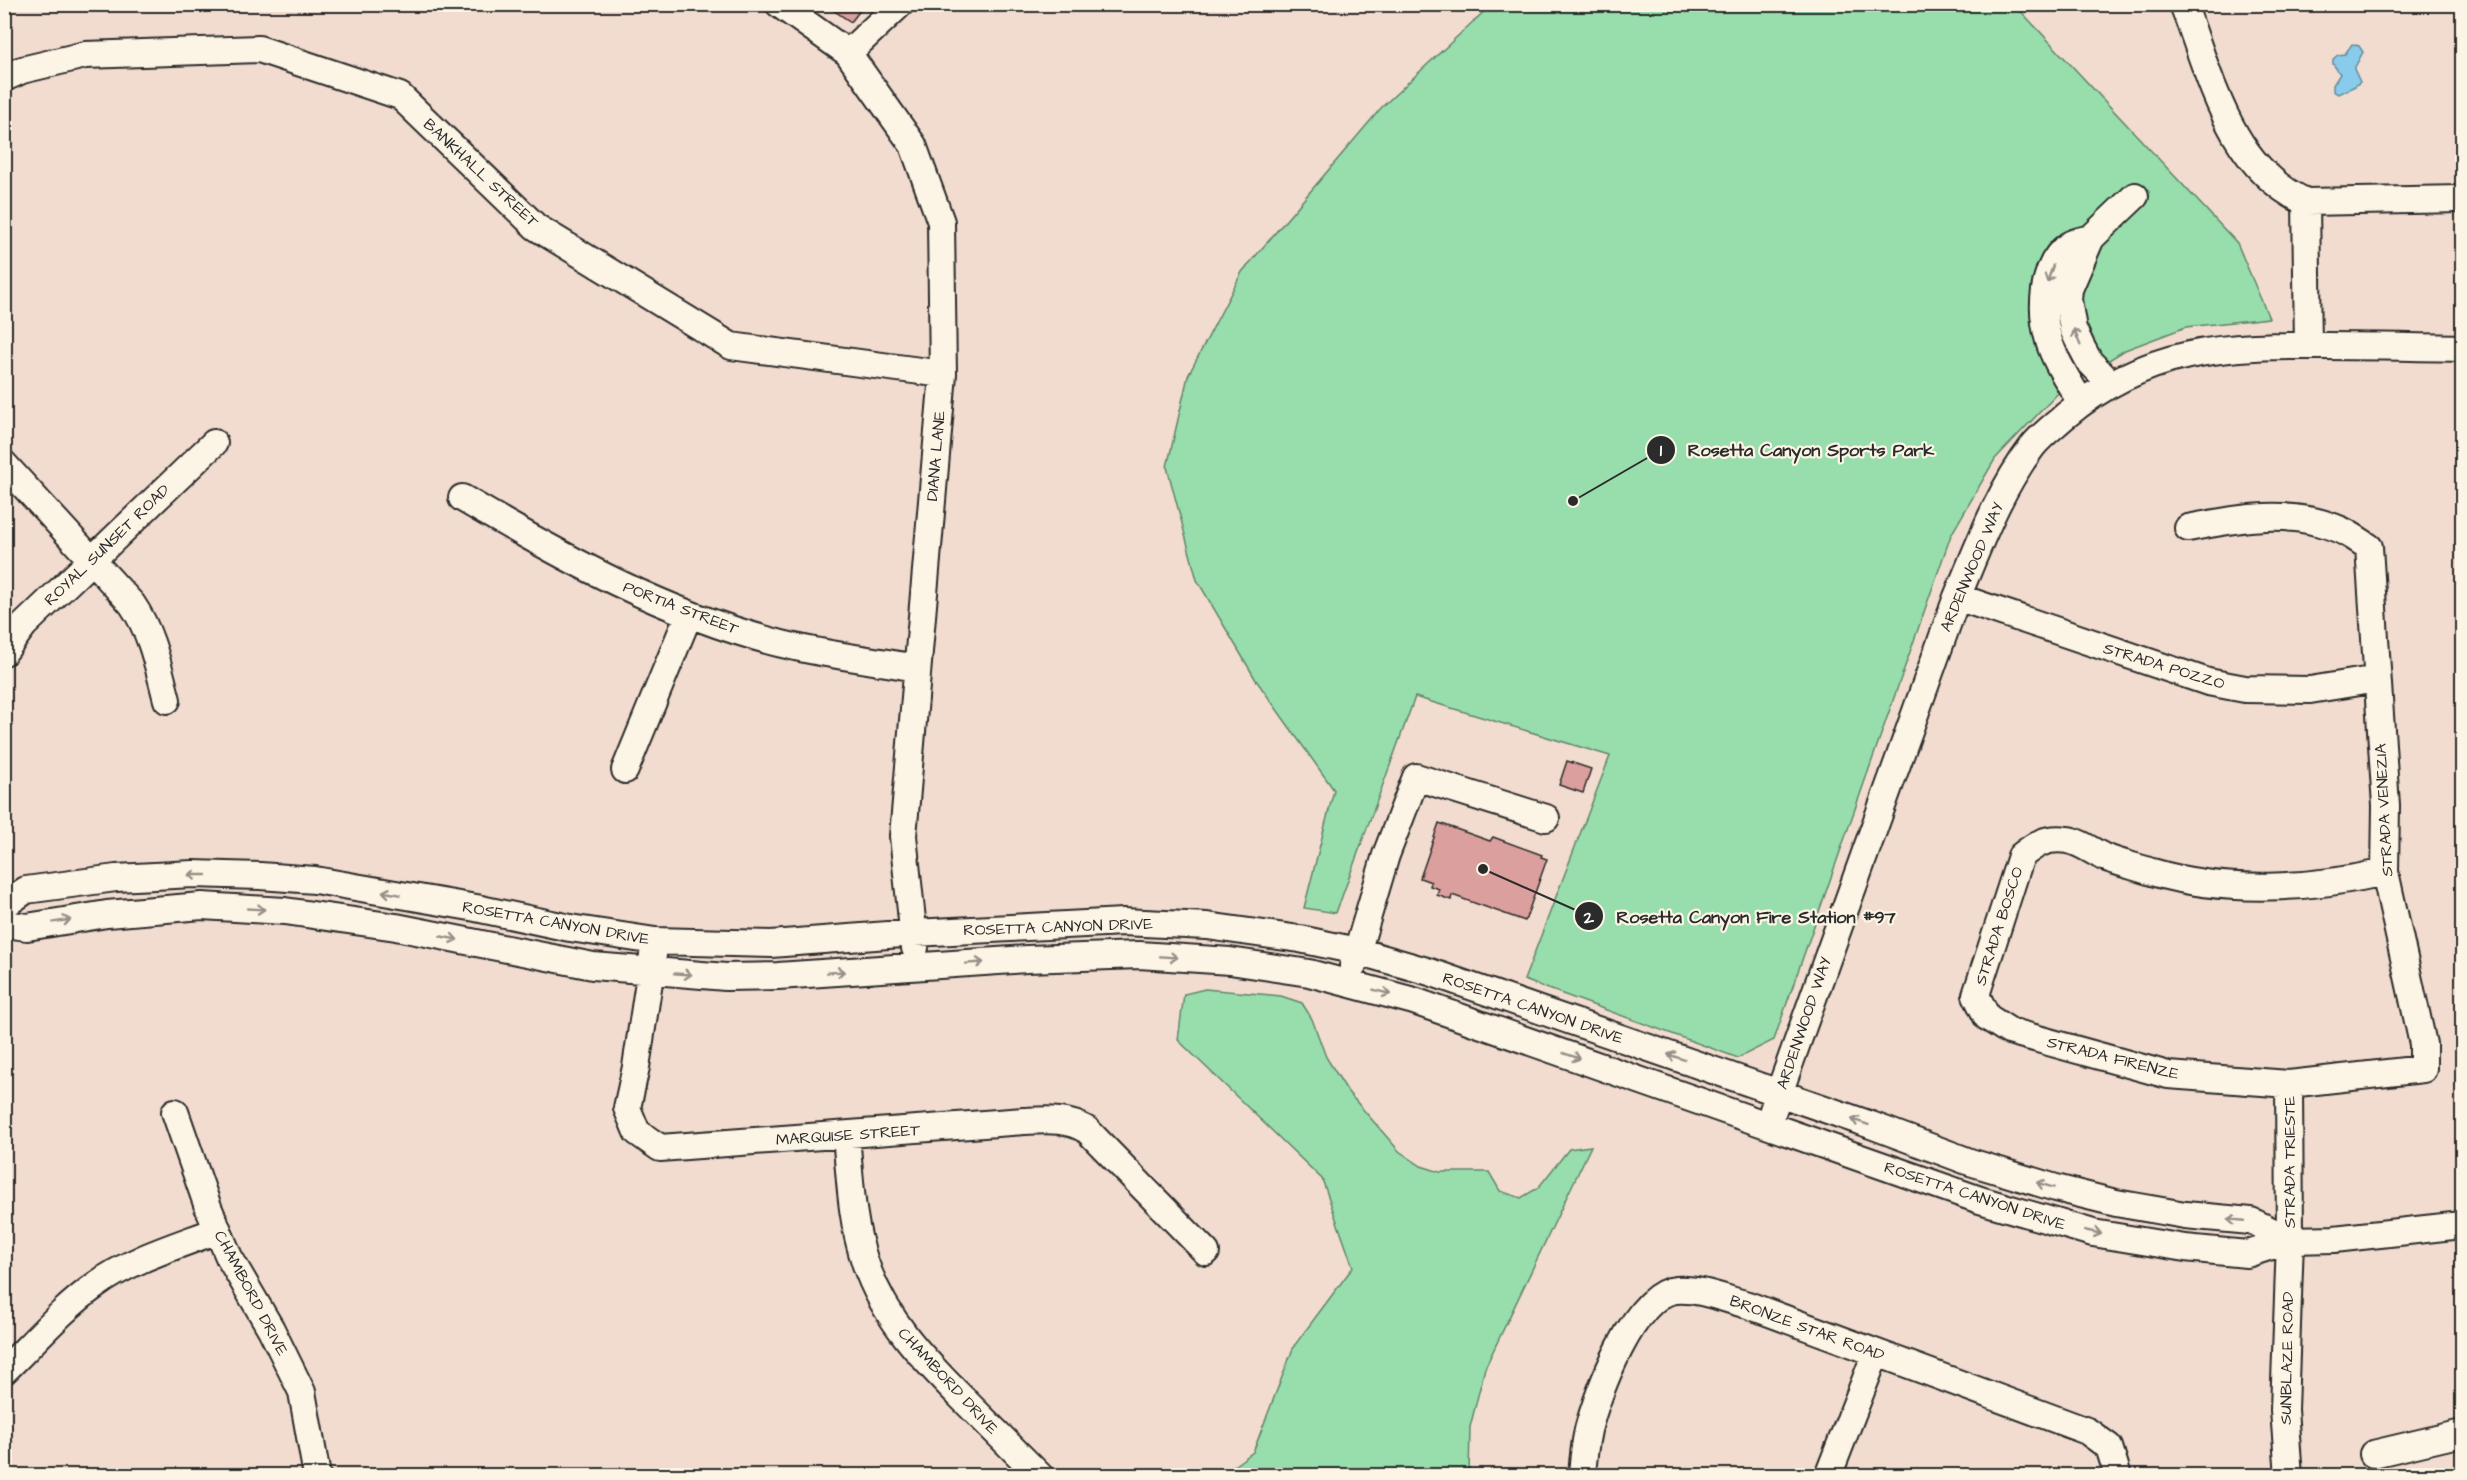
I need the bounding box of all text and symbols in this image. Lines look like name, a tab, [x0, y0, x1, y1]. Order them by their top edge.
street label: BANKHALL STREET	[418, 114, 544, 232]
one-way arrow	[2044, 264, 2055, 283]
one-way arrow	[2071, 329, 2082, 347]
street label: DIANA LANE	[921, 409, 951, 502]
callout: Rosetta Canyon Sports Park	[1646, 432, 1947, 468]
text: 1	[1660, 438, 1663, 463]
text: Rosetta Canyon Sports Park	[1688, 438, 1935, 464]
street label: ROYAL SUNSET ROAD	[39, 479, 175, 611]
street label: ARDENWOOD WAY	[1935, 498, 2009, 635]
street label: PORTIA STREET	[620, 576, 742, 640]
street label: STRADA POZZO	[2101, 637, 2228, 695]
street label: STRADA VENEZIA	[2370, 743, 2398, 877]
street label: STRADA BOSCO	[1969, 864, 2029, 988]
one-way arrow	[188, 869, 208, 881]
one-way arrow	[382, 887, 402, 898]
street label: ROSETTA CANYON DRIVE	[461, 896, 652, 950]
callout: Rosetta Canyon Fire Station #97	[1574, 898, 1907, 934]
one-way arrow	[246, 904, 266, 915]
text: 2	[1583, 905, 1595, 930]
text: Rosetta Canyon Fire Station #97	[1617, 905, 1896, 931]
street label: ROSETTA CANYON DRIVE	[963, 913, 1154, 941]
one-way arrow	[52, 915, 72, 926]
one-way arrow	[439, 932, 458, 944]
one-way arrow	[1159, 952, 1179, 963]
street label: ARDENWOOD WAY	[1771, 953, 1837, 1092]
one-way arrow	[964, 957, 984, 968]
one-way arrow	[826, 966, 846, 977]
street label: ROSETTA CANYON DRIVE	[1440, 967, 1627, 1049]
one-way arrow	[673, 969, 692, 980]
one-way arrow	[1372, 987, 1391, 999]
street label: STRADA FIRENZE	[2045, 1031, 2182, 1085]
one-way arrow	[1667, 1051, 1686, 1062]
one-way arrow	[1562, 1052, 1581, 1063]
street label: STRADA TRIESTE	[2279, 1096, 2301, 1228]
one-way arrow	[1851, 1115, 1870, 1126]
street label: MARQUISE STREET	[775, 1119, 921, 1151]
street label: ROSETTA CANYON DRIVE	[1881, 1156, 2069, 1236]
one-way arrow	[2036, 1179, 2055, 1190]
one-way arrow	[2227, 1214, 2247, 1225]
street label: CHAMBORD DRIVE	[209, 1227, 293, 1360]
one-way arrow	[2083, 1227, 2102, 1239]
street label: BRONZE STAR ROAD	[1727, 1290, 1887, 1366]
street label: SUNBLAZE ROAD	[2275, 1291, 2299, 1425]
street label: CHAMBORD DRIVE	[893, 1323, 1004, 1440]

